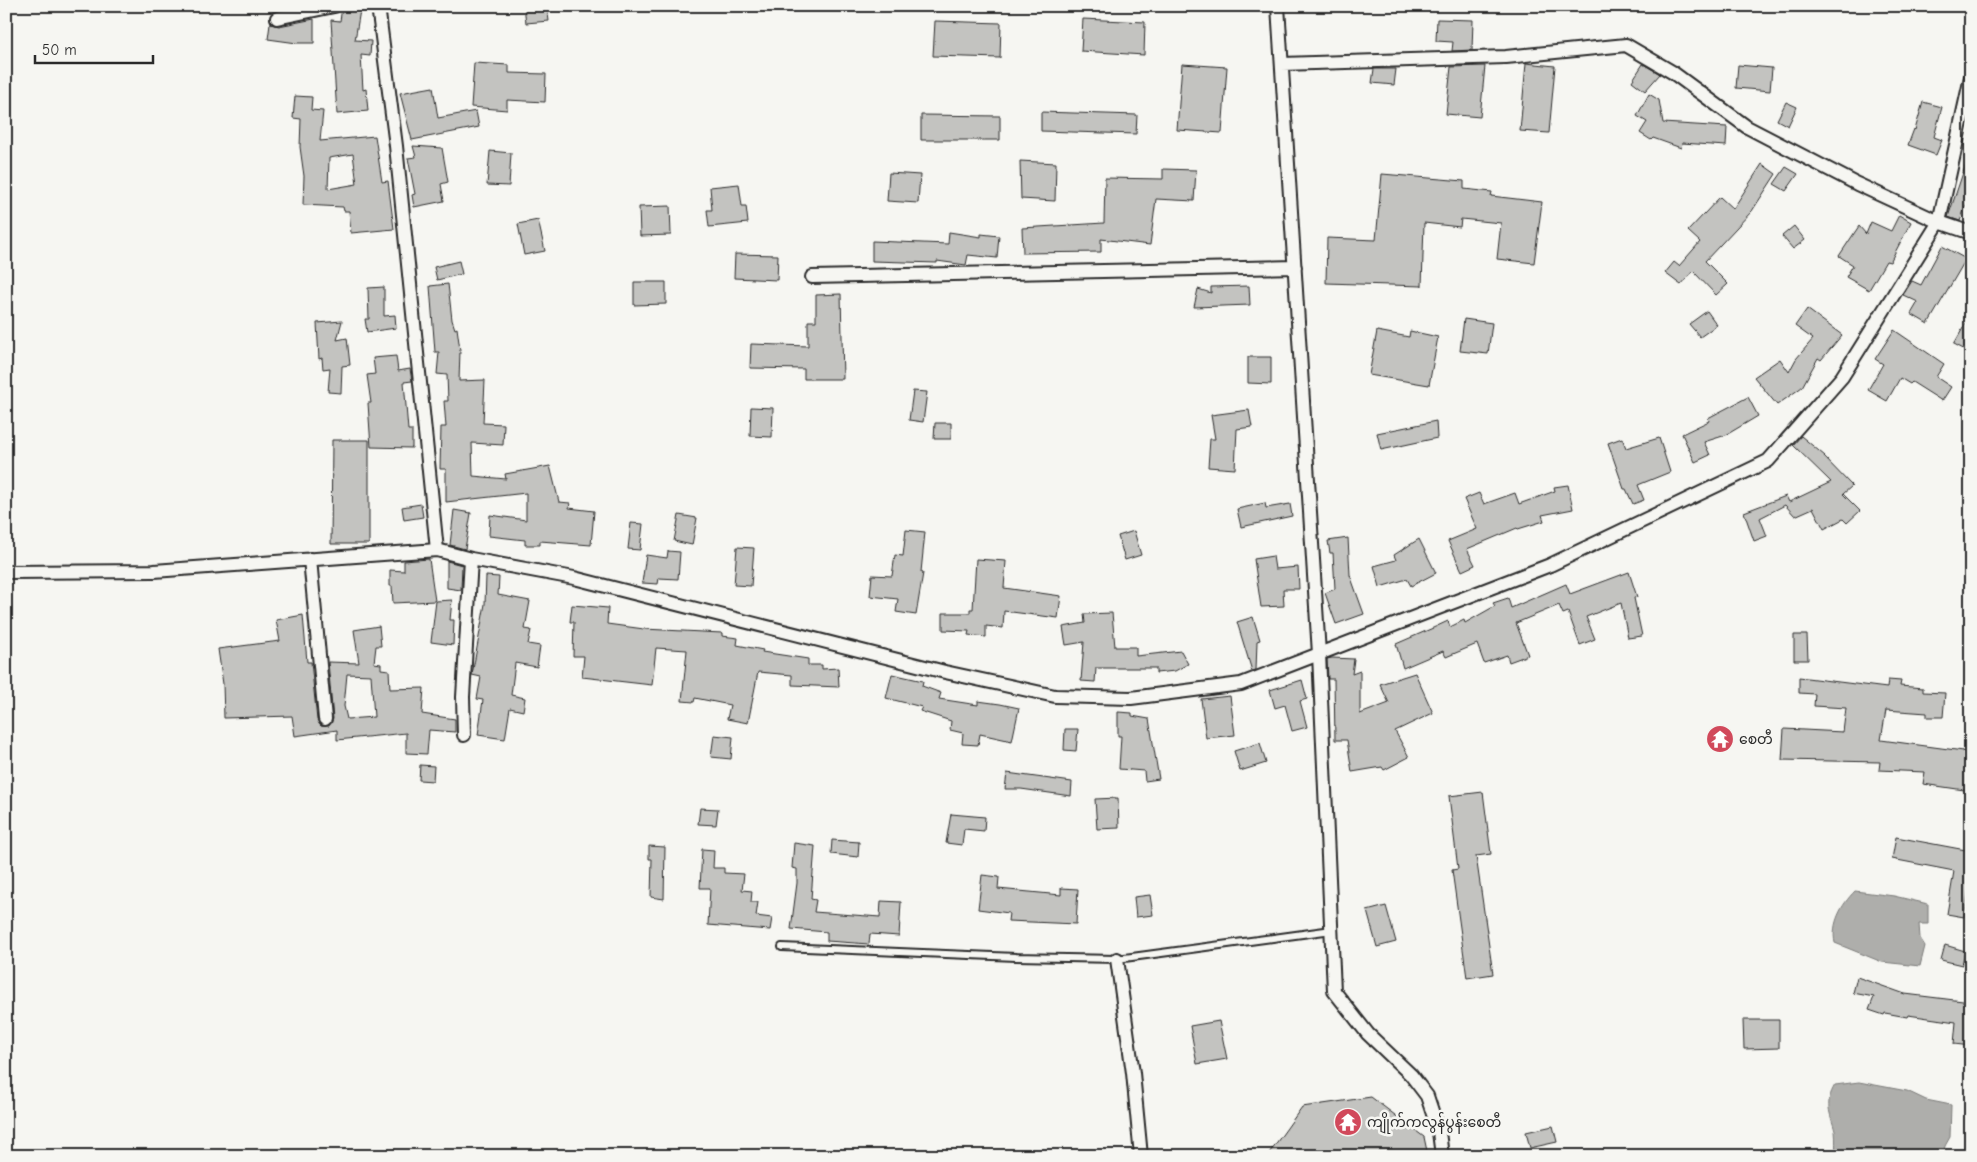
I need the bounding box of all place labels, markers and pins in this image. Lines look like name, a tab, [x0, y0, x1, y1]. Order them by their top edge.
temple icon: စေတီ	[1705, 724, 1735, 754]
place label: စေတီ	[1739, 729, 1773, 748]
temple icon: ကျိုက်ကလွန်ပွန်းစေတီ	[1333, 1107, 1363, 1137]
place label: ကျိုက်ကလွန်ပွန်းစေတီ	[1367, 1112, 1501, 1134]

